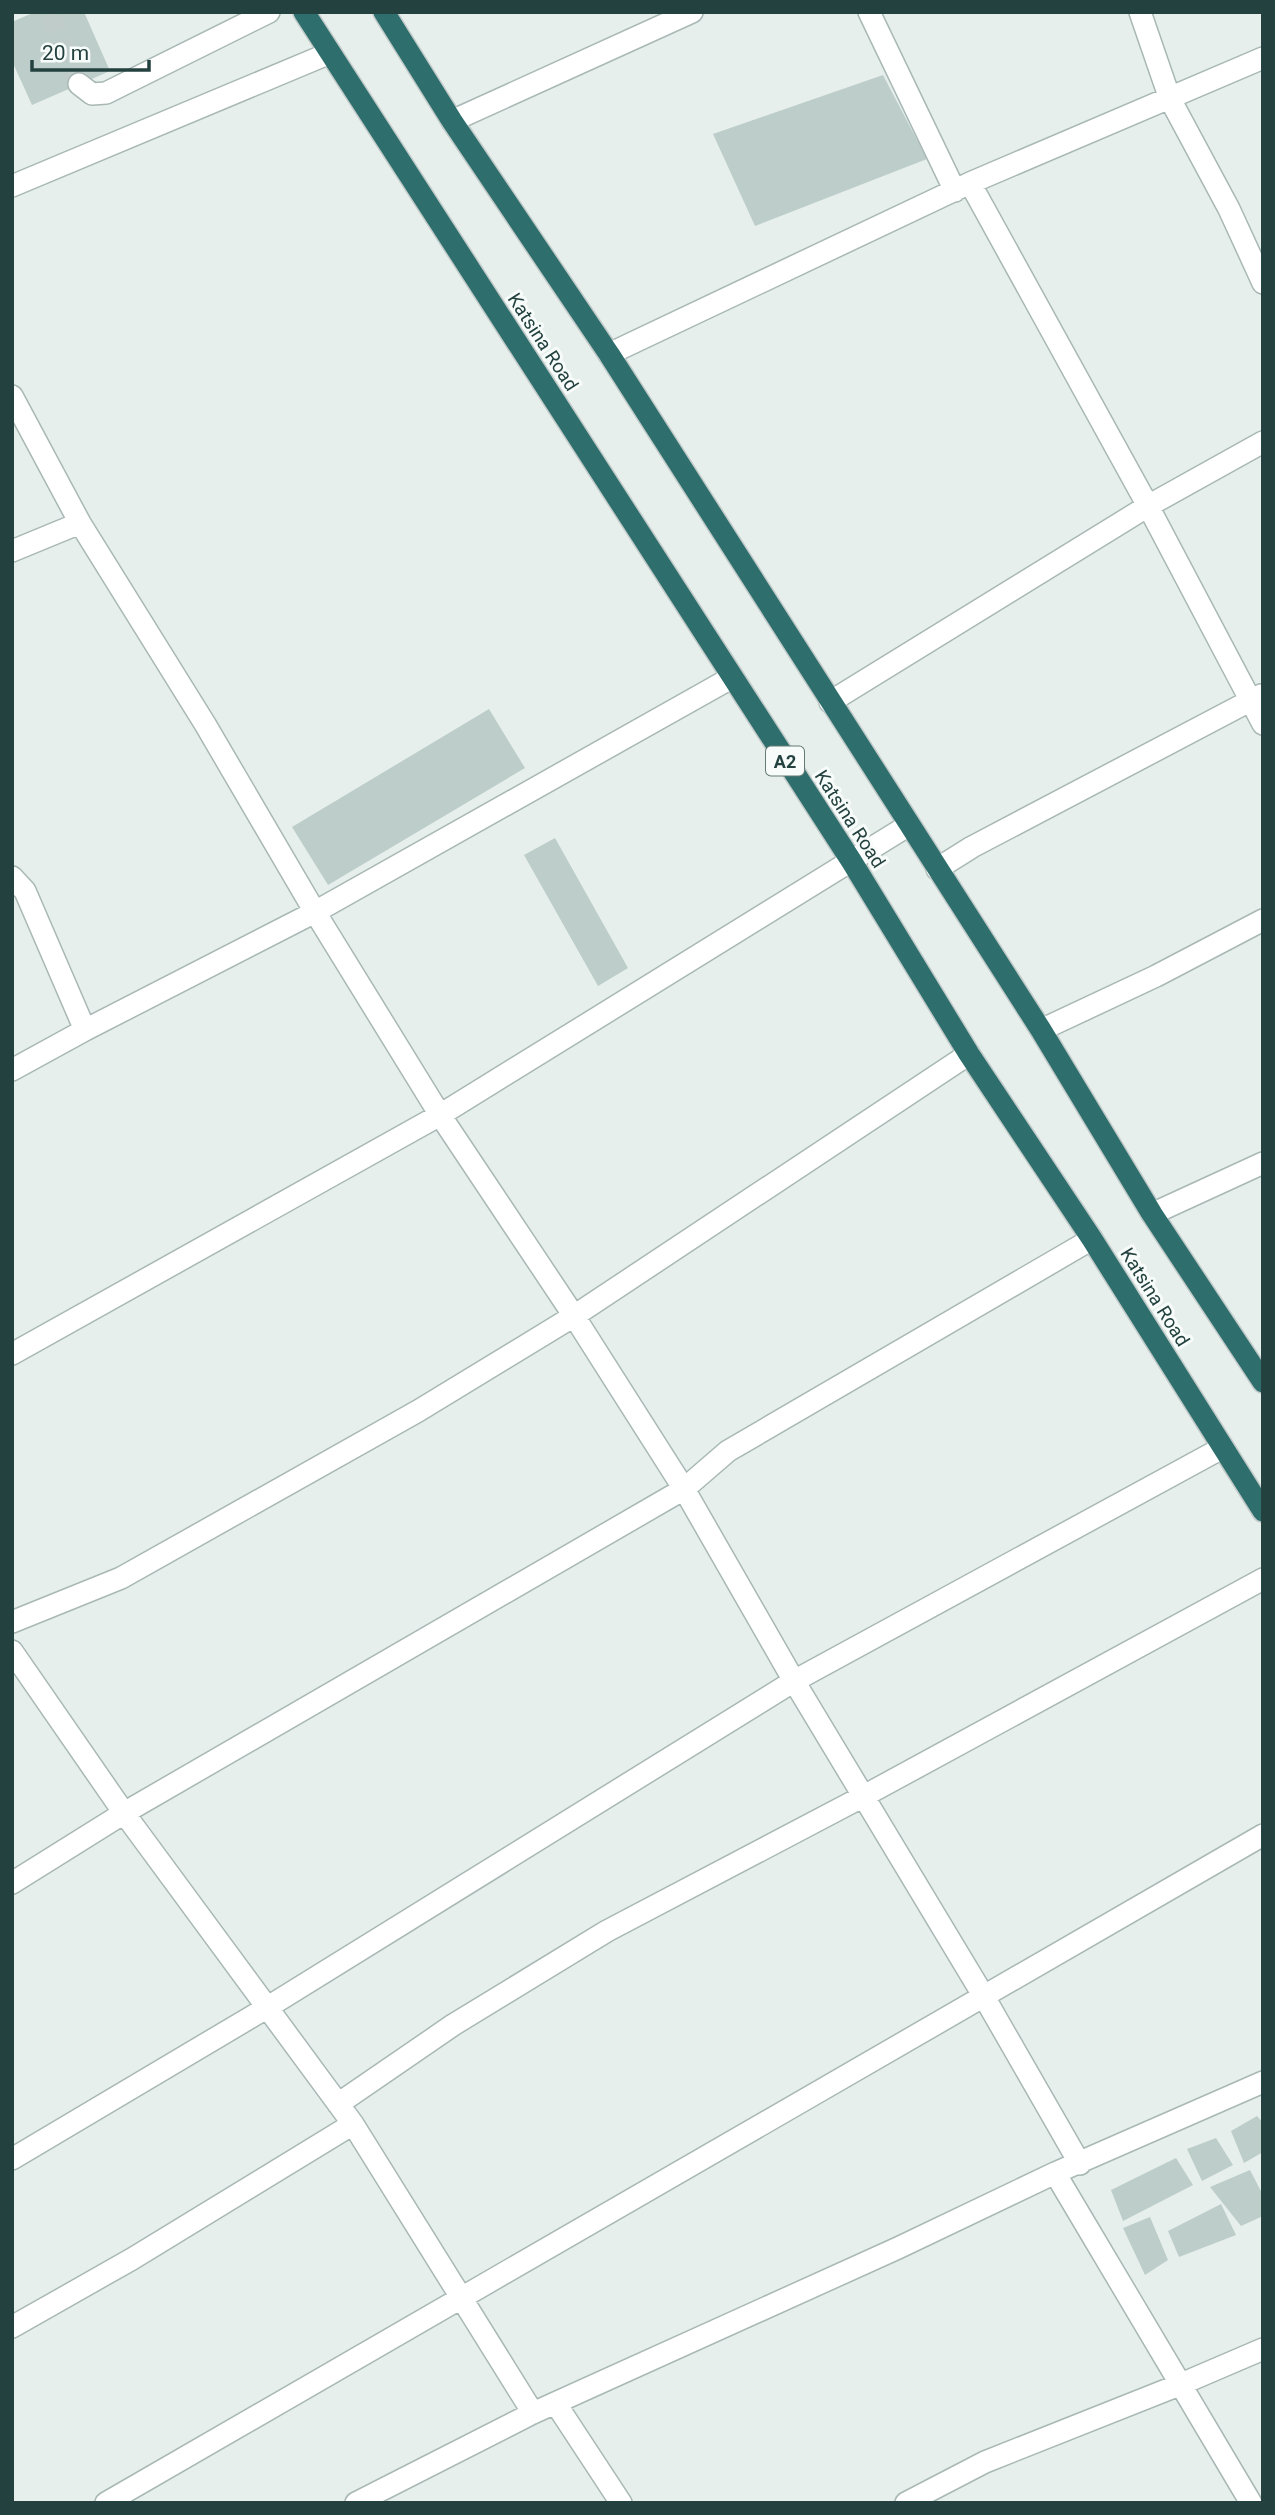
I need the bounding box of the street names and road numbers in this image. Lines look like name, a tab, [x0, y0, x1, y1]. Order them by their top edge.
street label: Katsina Road	[503, 289, 583, 395]
road number: A2	[766, 746, 804, 776]
street label: Katsina Road	[810, 766, 890, 872]
street label: Katsina Road	[1116, 1243, 1194, 1351]

